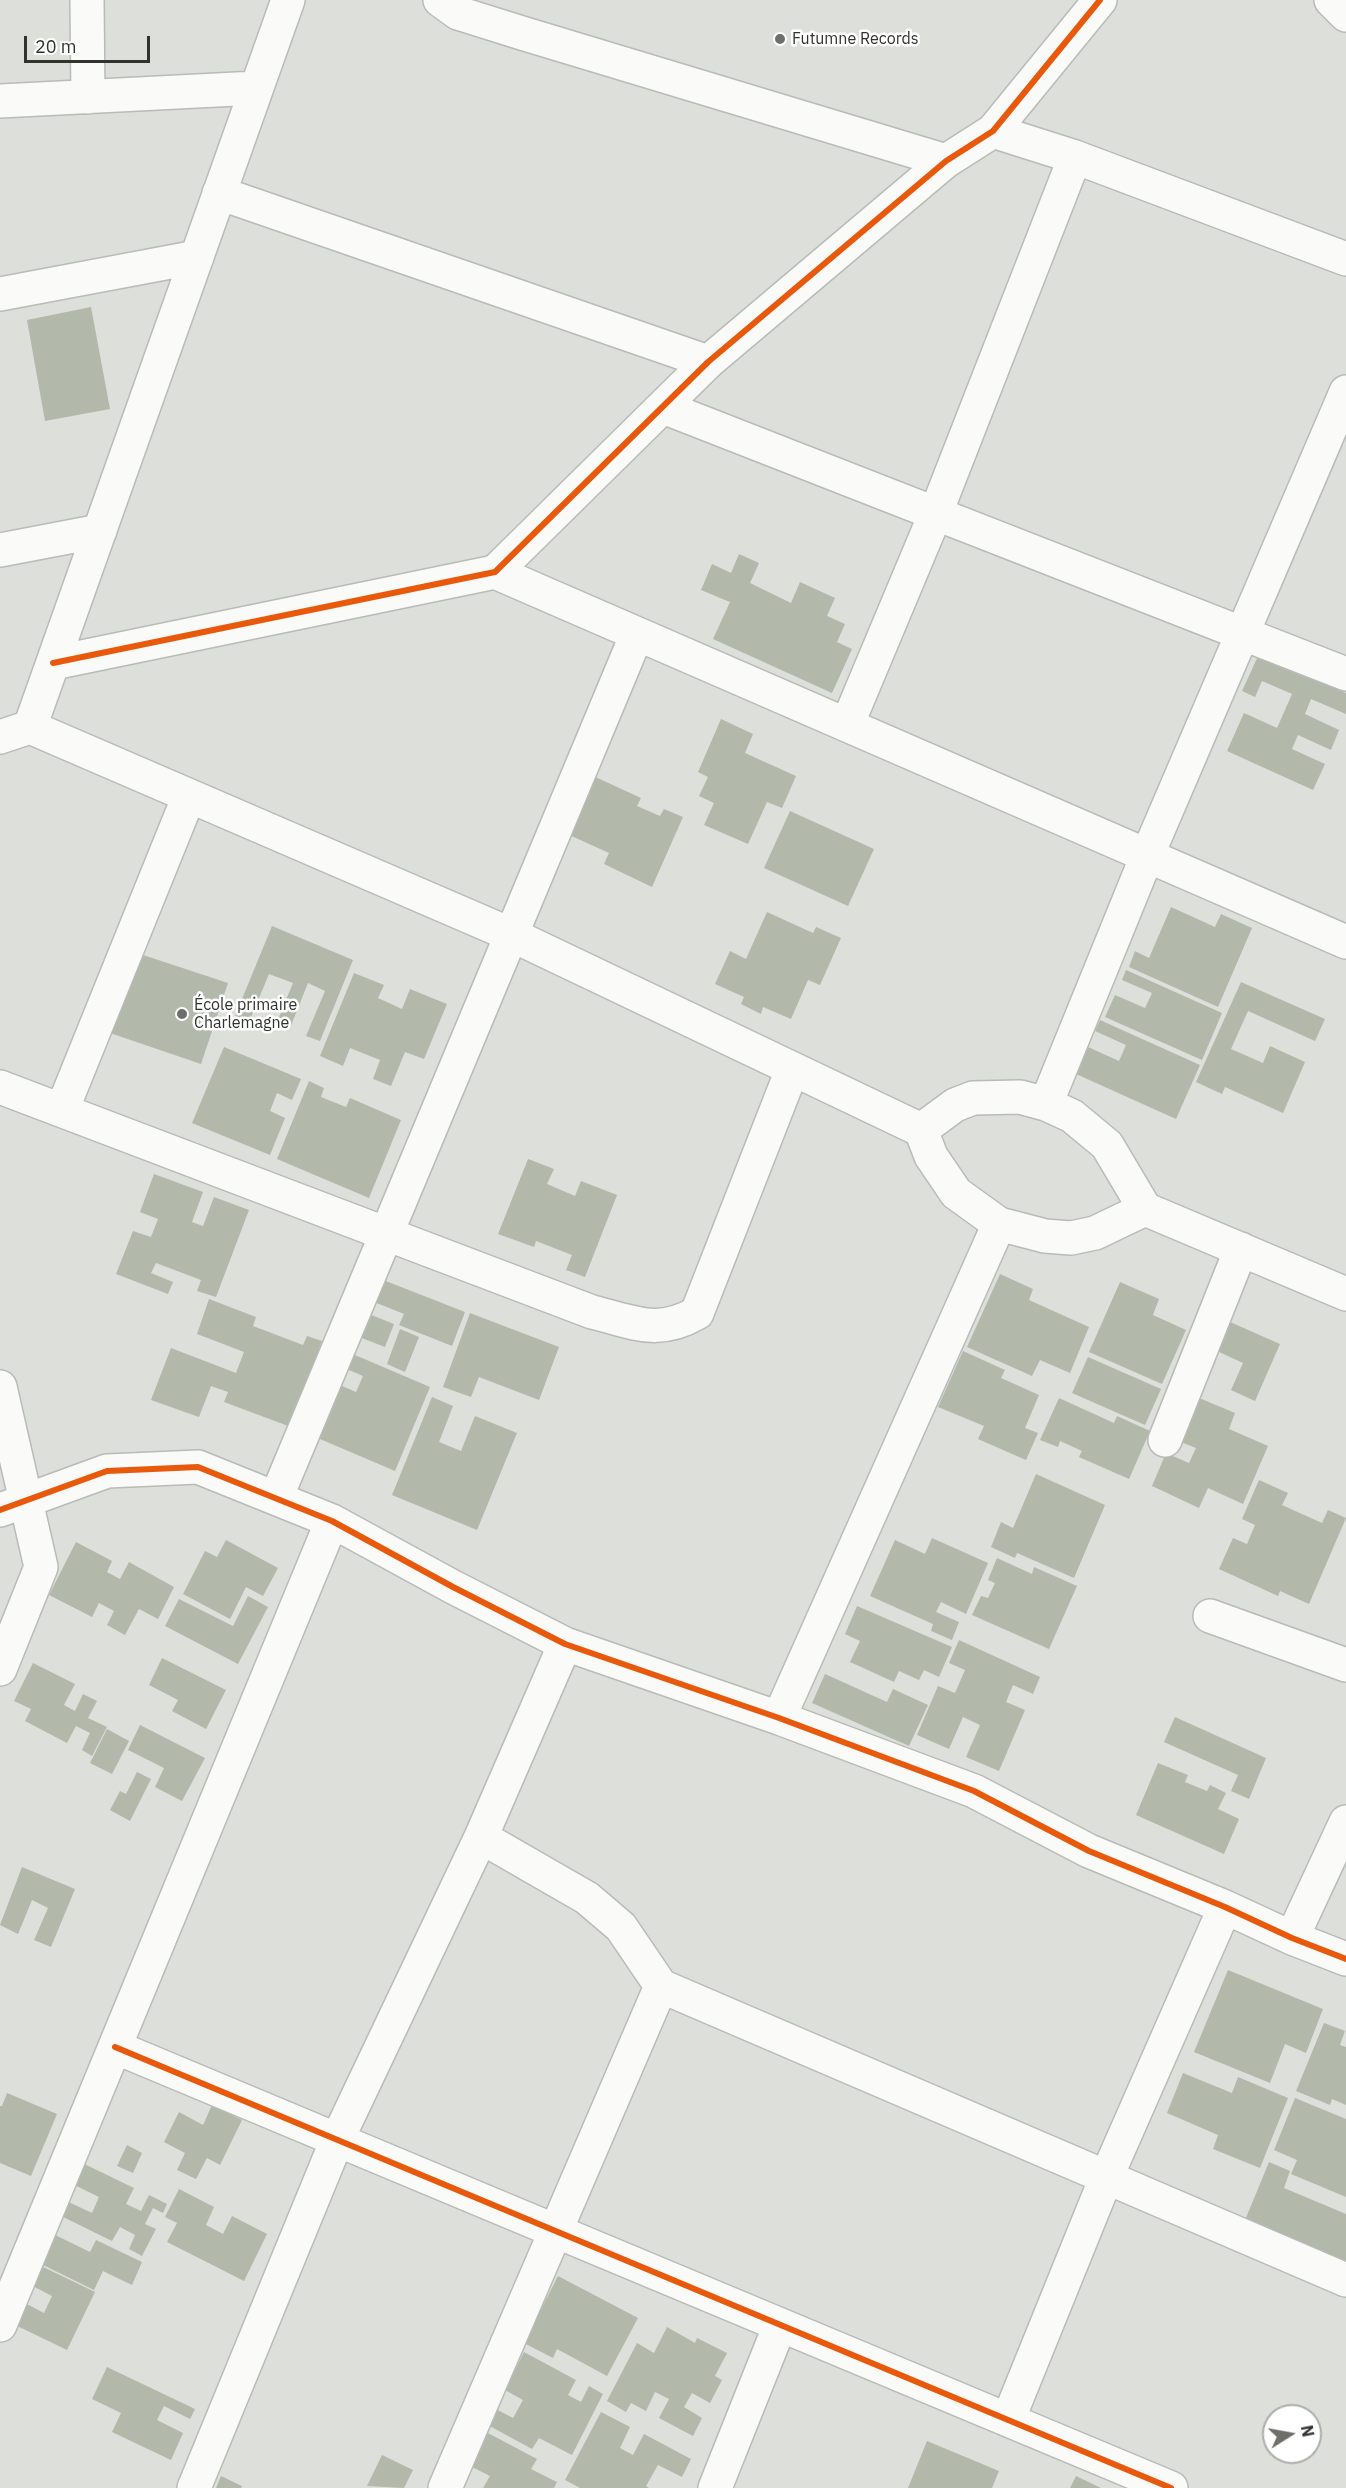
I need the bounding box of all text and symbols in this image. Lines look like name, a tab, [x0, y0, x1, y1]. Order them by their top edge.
scale bar	[27, 24, 153, 62]
place label: Futumne Records	[792, 29, 918, 49]
marker: Futumne Records	[773, 32, 787, 46]
text: 20 m	[35, 35, 77, 58]
place label: École primaire Charlemagne	[194, 995, 297, 1033]
marker: École primaire Charlemagne	[175, 1007, 189, 1021]
north arrow	[1262, 2404, 1322, 2464]
text: N	[1297, 2423, 1319, 2439]

